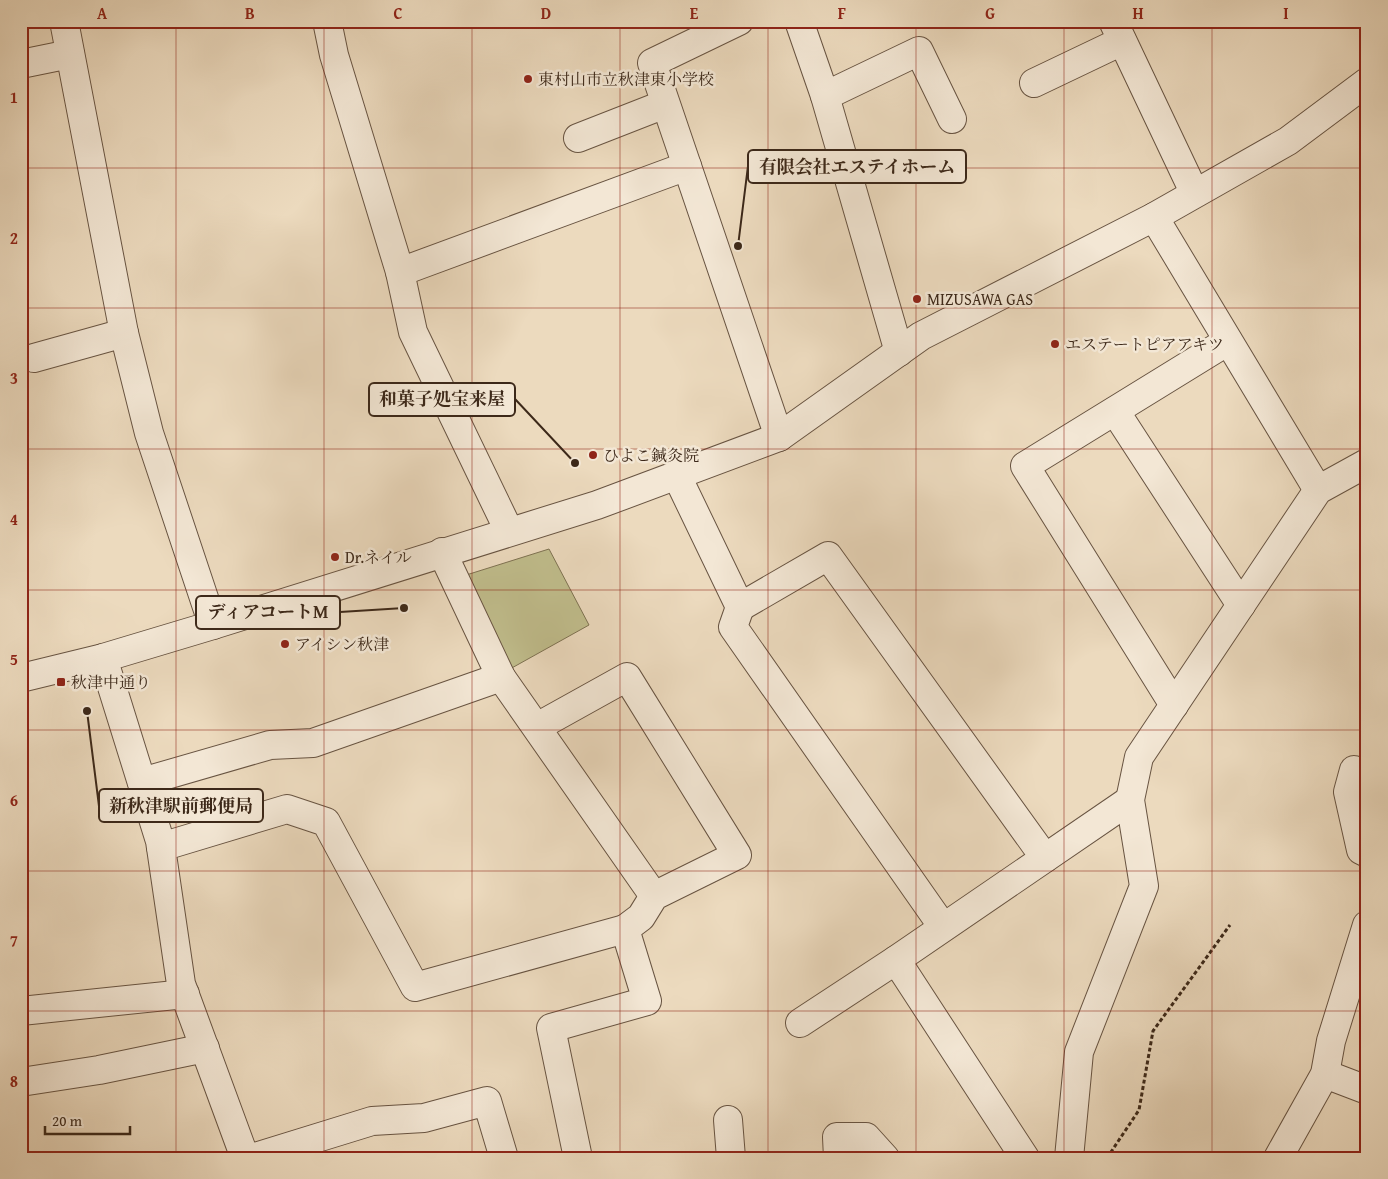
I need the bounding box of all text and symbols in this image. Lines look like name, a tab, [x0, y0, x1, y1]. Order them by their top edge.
text: A	[97, 1, 108, 25]
text: B	[245, 1, 255, 25]
text: C	[393, 1, 403, 25]
text: D	[541, 1, 551, 25]
text: E	[690, 1, 699, 25]
text: F	[838, 1, 846, 25]
text: G	[985, 1, 995, 25]
text: H	[1132, 1, 1144, 25]
text: I	[1283, 1, 1289, 25]
place label: 東村山市立秋津東小学校	[538, 67, 714, 91]
marker: 東村山市立秋津東小学校	[522, 73, 534, 85]
text: 1	[10, 85, 18, 109]
callout: 有限会社エステイホーム	[748, 150, 966, 183]
text: 有限会社エステイホーム	[759, 153, 955, 180]
text: 2	[10, 226, 18, 250]
place label: MIZUSAWA GAS	[927, 287, 1033, 311]
marker: MIZUSAWA GAS	[911, 293, 923, 305]
place label: エステートピアアキツ	[1065, 332, 1224, 356]
marker: エステートピアアキツ	[1049, 338, 1061, 350]
text: 3	[10, 366, 18, 390]
callout: 和菓子処宝来屋	[369, 383, 515, 416]
text: 和菓子処宝来屋	[379, 385, 505, 412]
place label: ひよこ鍼灸院	[603, 443, 699, 467]
marker: ひよこ鍼灸院	[587, 449, 599, 461]
text: 4	[10, 507, 18, 531]
place label: Dr.ネイル	[345, 545, 412, 569]
marker: Dr.ネイル	[329, 551, 341, 563]
callout: ディアコートM	[196, 596, 340, 629]
text: ディアコートM	[207, 598, 329, 625]
place label: アイシン秋津	[295, 632, 389, 656]
marker: アイシン秋津	[279, 638, 291, 650]
text: 5	[10, 647, 18, 671]
place label: 秋津中通り	[71, 670, 151, 694]
marker: 秋津中通り	[55, 676, 67, 688]
text: 6	[10, 788, 18, 812]
callout: 新秋津駅前郵便局	[99, 789, 263, 822]
text: 新秋津駅前郵便局	[109, 792, 253, 819]
text: 7	[10, 928, 18, 952]
text: 8	[10, 1069, 18, 1093]
scale bar	[45, 1104, 130, 1136]
text: 20 m	[52, 1110, 83, 1131]

